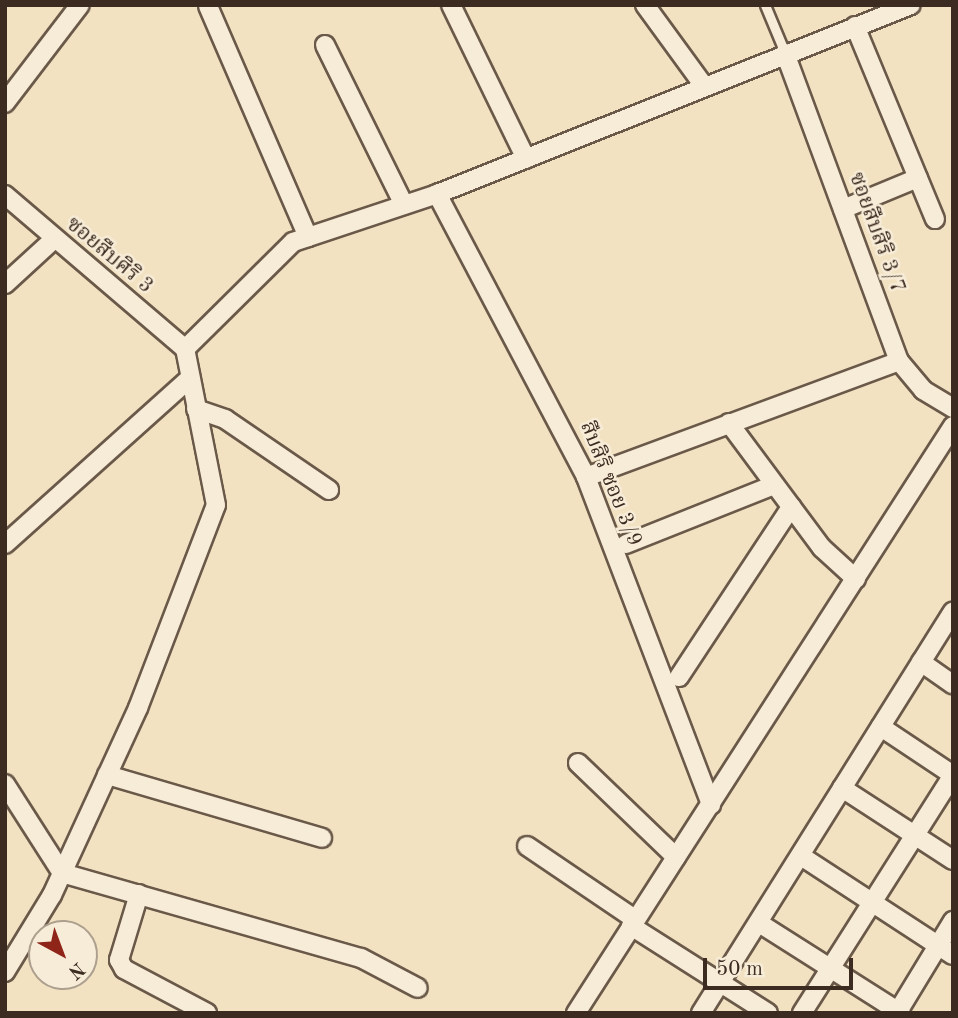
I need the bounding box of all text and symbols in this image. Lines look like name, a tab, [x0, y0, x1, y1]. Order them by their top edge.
street label: ซอยสืบสิริ 3/7	[843, 169, 909, 297]
street label: ซอยสืบศิริ 3	[60, 212, 158, 300]
street label: สืบสิริ ซอย 3/9	[574, 418, 646, 550]
north arrow	[28, 920, 98, 990]
scale bar	[706, 944, 856, 988]
text: N	[64, 958, 88, 982]
text: 50 m	[716, 959, 763, 980]

